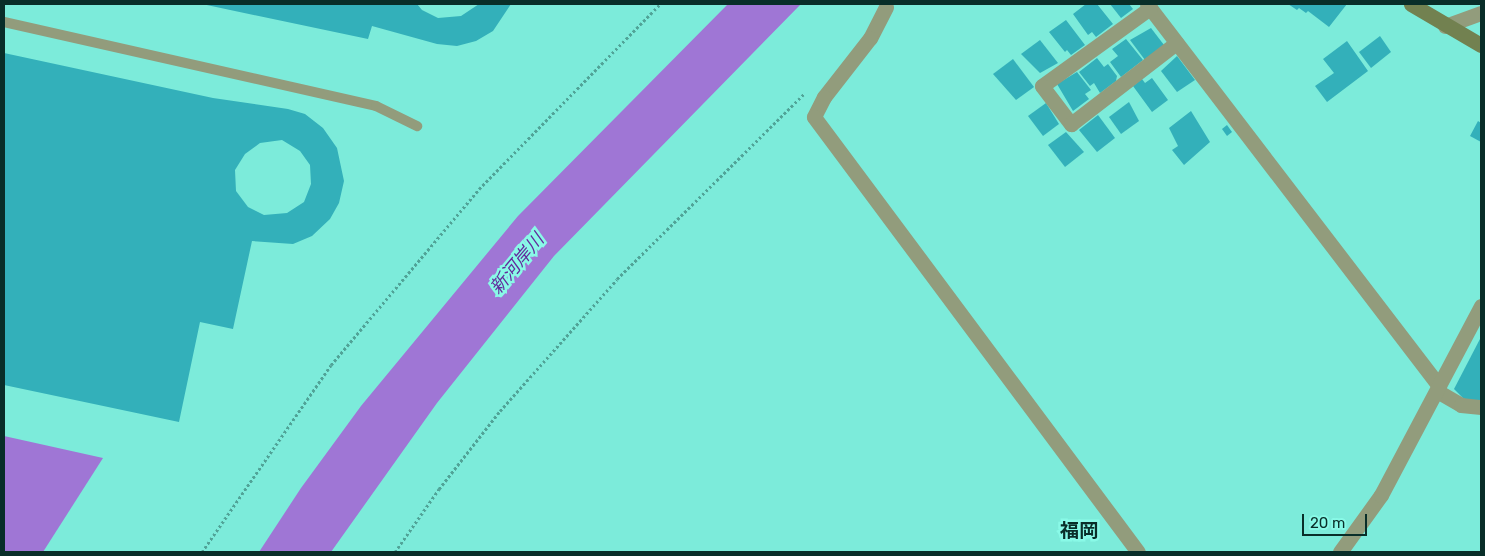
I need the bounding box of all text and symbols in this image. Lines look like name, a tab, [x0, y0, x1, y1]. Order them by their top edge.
water label: 新河岸川	[486, 229, 548, 299]
scale bar	[1305, 504, 1370, 536]
text: 20 m	[1310, 514, 1345, 532]
district label: 福岡	[1060, 520, 1098, 542]

